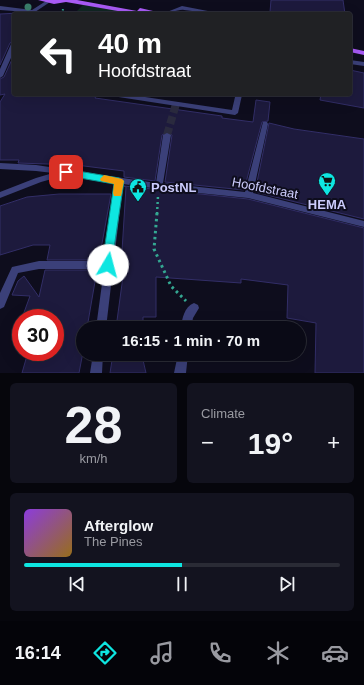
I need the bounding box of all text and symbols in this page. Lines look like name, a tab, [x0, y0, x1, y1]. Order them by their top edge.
icon: left	[32, 28, 84, 80]
text: 40 m	[98, 28, 162, 59]
text: Hoofdstraat	[98, 61, 191, 81]
pin	[49, 155, 83, 189]
icon: arrive	[55, 161, 77, 183]
supermarket icon: HEMA	[317, 171, 337, 196]
street label: Hoofdstraat	[231, 174, 300, 202]
public building icon: PostNL	[128, 177, 148, 202]
place label: PostNL	[151, 180, 197, 195]
place label: HEMA	[308, 197, 347, 212]
position arrow	[87, 244, 129, 286]
speed limit sign: 30	[12, 309, 64, 361]
text: 16:15 · 1 min · 70 m	[122, 332, 260, 349]
text: 28	[65, 396, 122, 454]
text: Climate	[201, 406, 245, 421]
text: 19°	[248, 427, 293, 460]
text: −	[201, 430, 214, 455]
text: +	[327, 430, 340, 455]
text: km/h	[79, 451, 108, 466]
text: Afterglow	[84, 517, 153, 534]
text: The Pines	[84, 534, 143, 549]
icon: previous	[66, 573, 88, 595]
icon: pause	[171, 573, 193, 595]
icon: next	[276, 573, 298, 595]
icon: directions	[91, 639, 119, 667]
icon: music	[148, 639, 176, 667]
icon: phone	[206, 639, 234, 667]
icon: climate	[264, 639, 292, 667]
icon: car	[321, 639, 349, 667]
text: 16:14	[15, 643, 61, 663]

